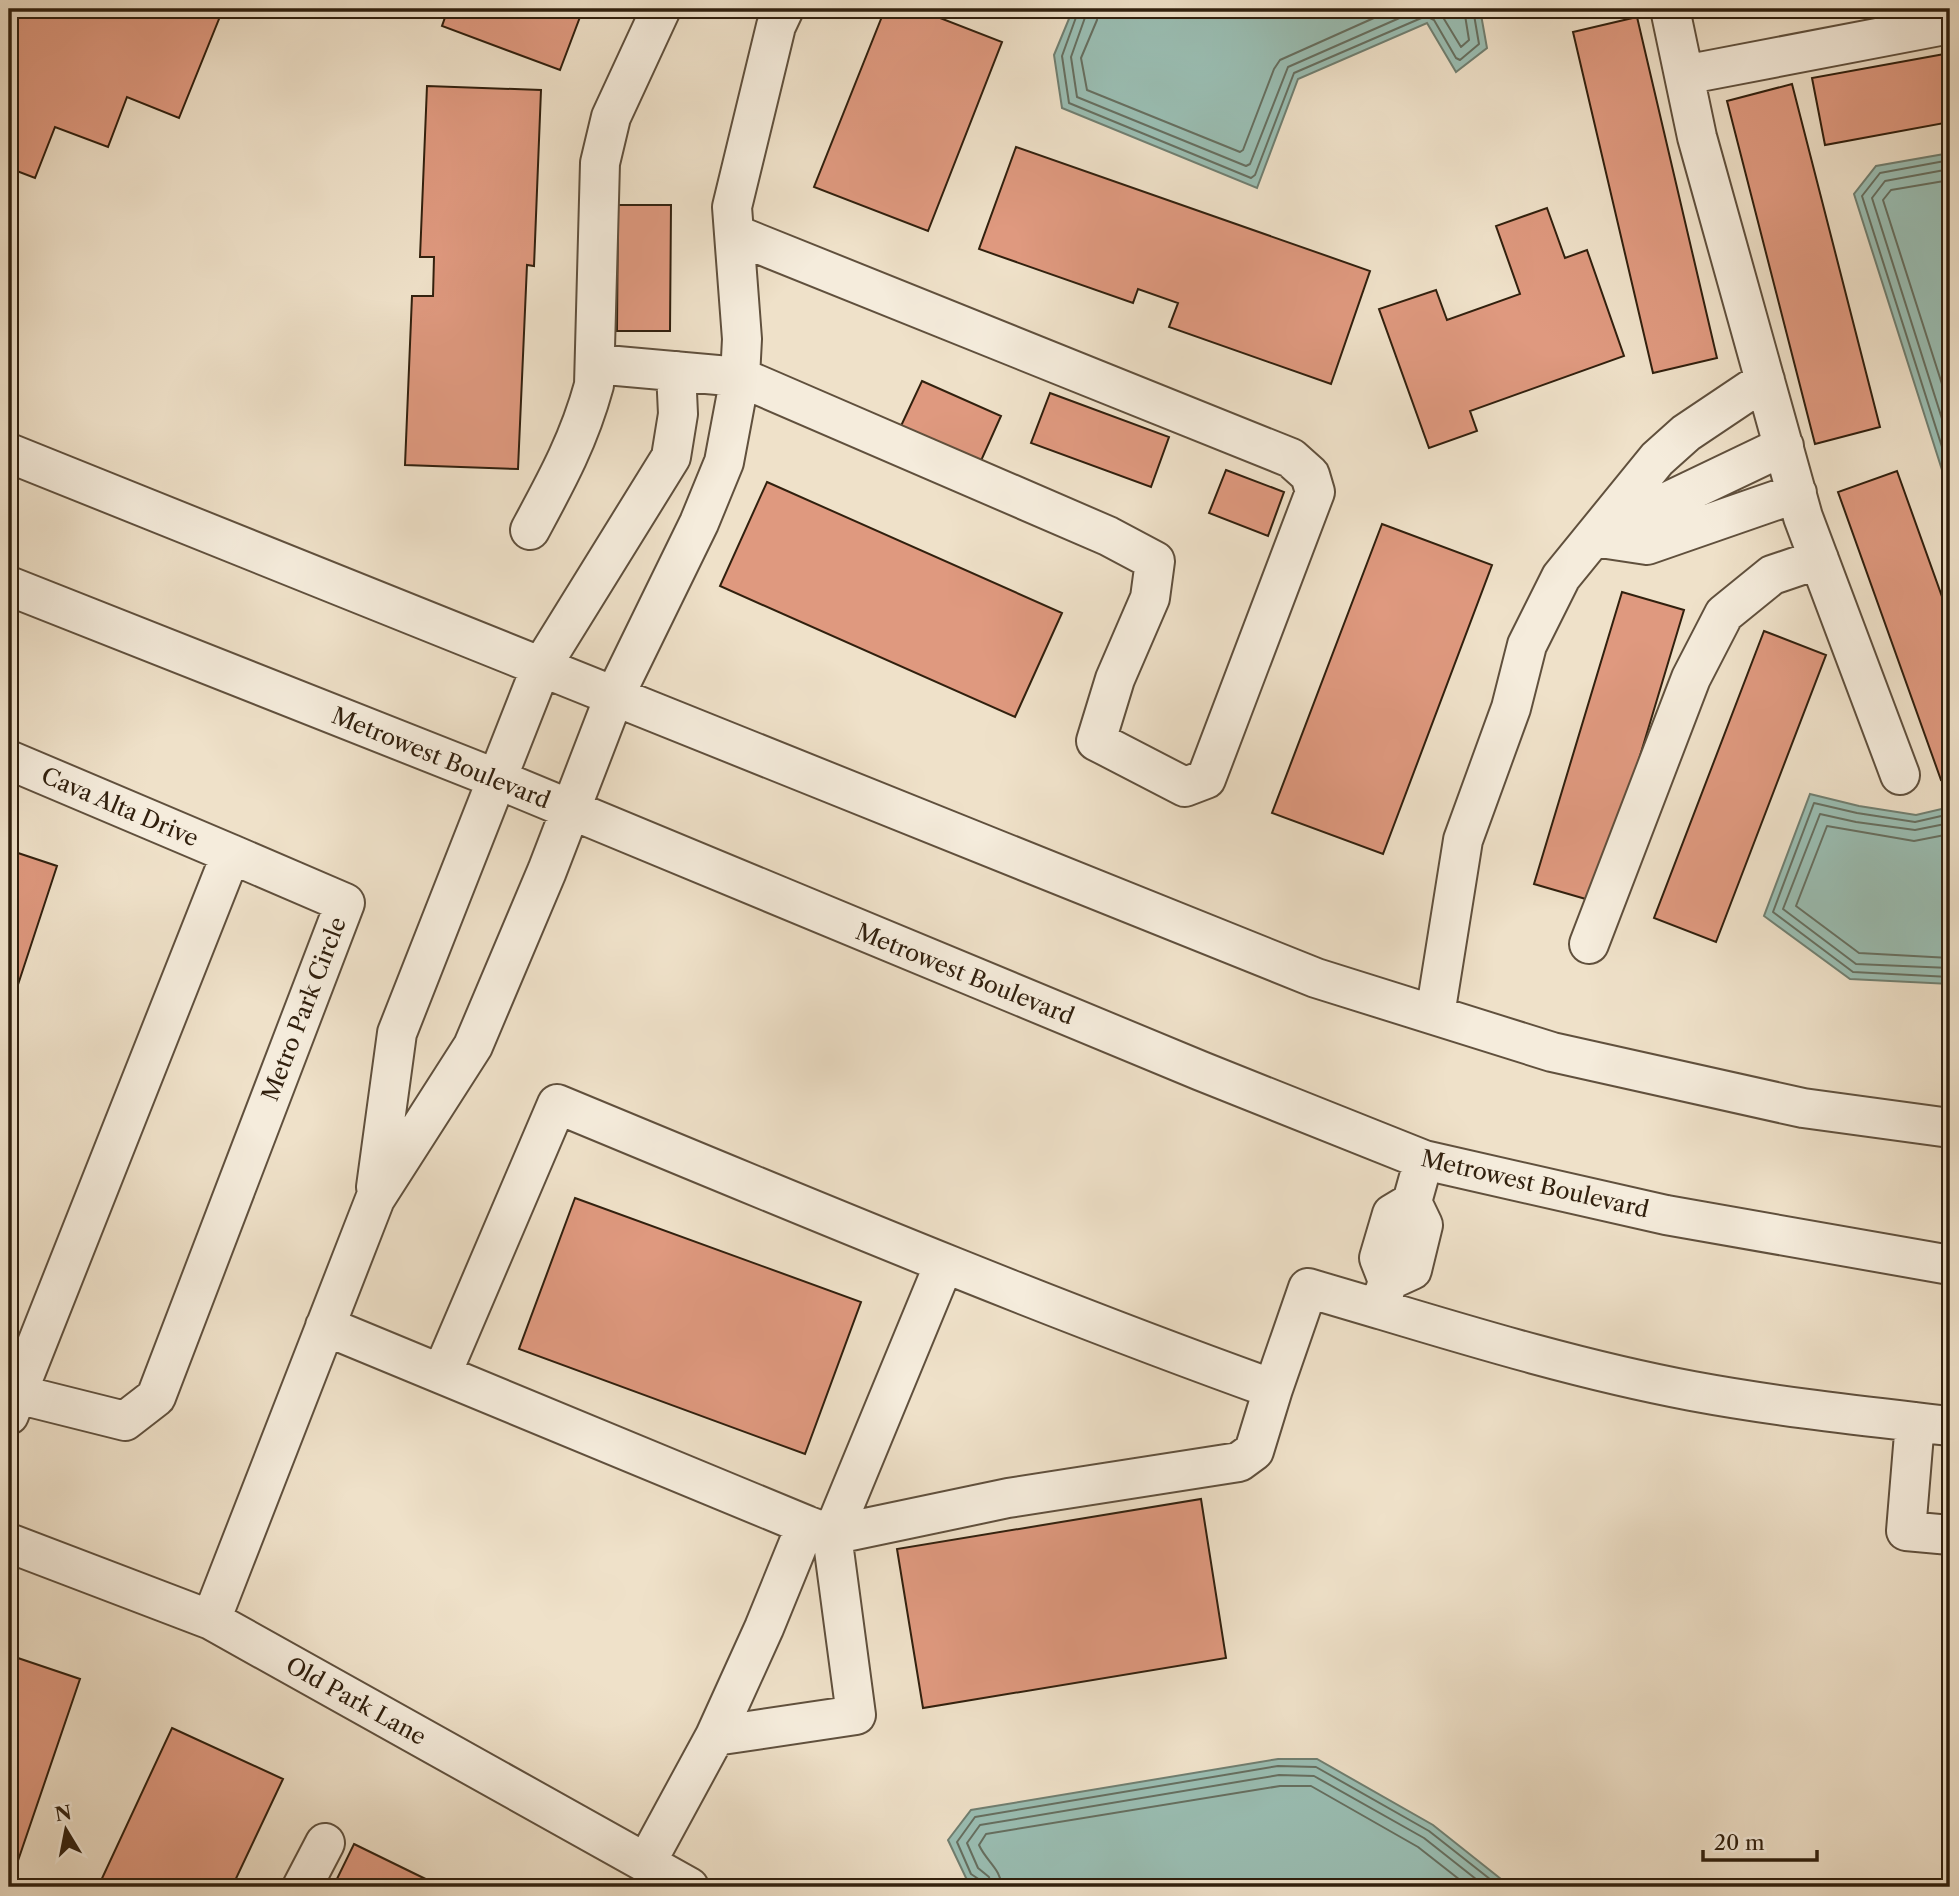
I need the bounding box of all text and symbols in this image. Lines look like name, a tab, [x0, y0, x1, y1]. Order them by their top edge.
street label: Metrowest Boulevard	[328, 701, 554, 815]
street label: Cava Alta Drive	[37, 761, 203, 853]
street label: Metro Park Circle	[256, 913, 352, 1105]
street label: Metrowest Boulevard	[852, 917, 1078, 1031]
street label: Metrowest Boulevard	[1418, 1144, 1652, 1224]
street label: Old Park Lane	[281, 1651, 431, 1751]
north arrow	[32, 1794, 102, 1864]
text: N	[53, 1801, 73, 1827]
scale bar	[1703, 1819, 1817, 1863]
text: 20 m	[1714, 1830, 1765, 1855]

